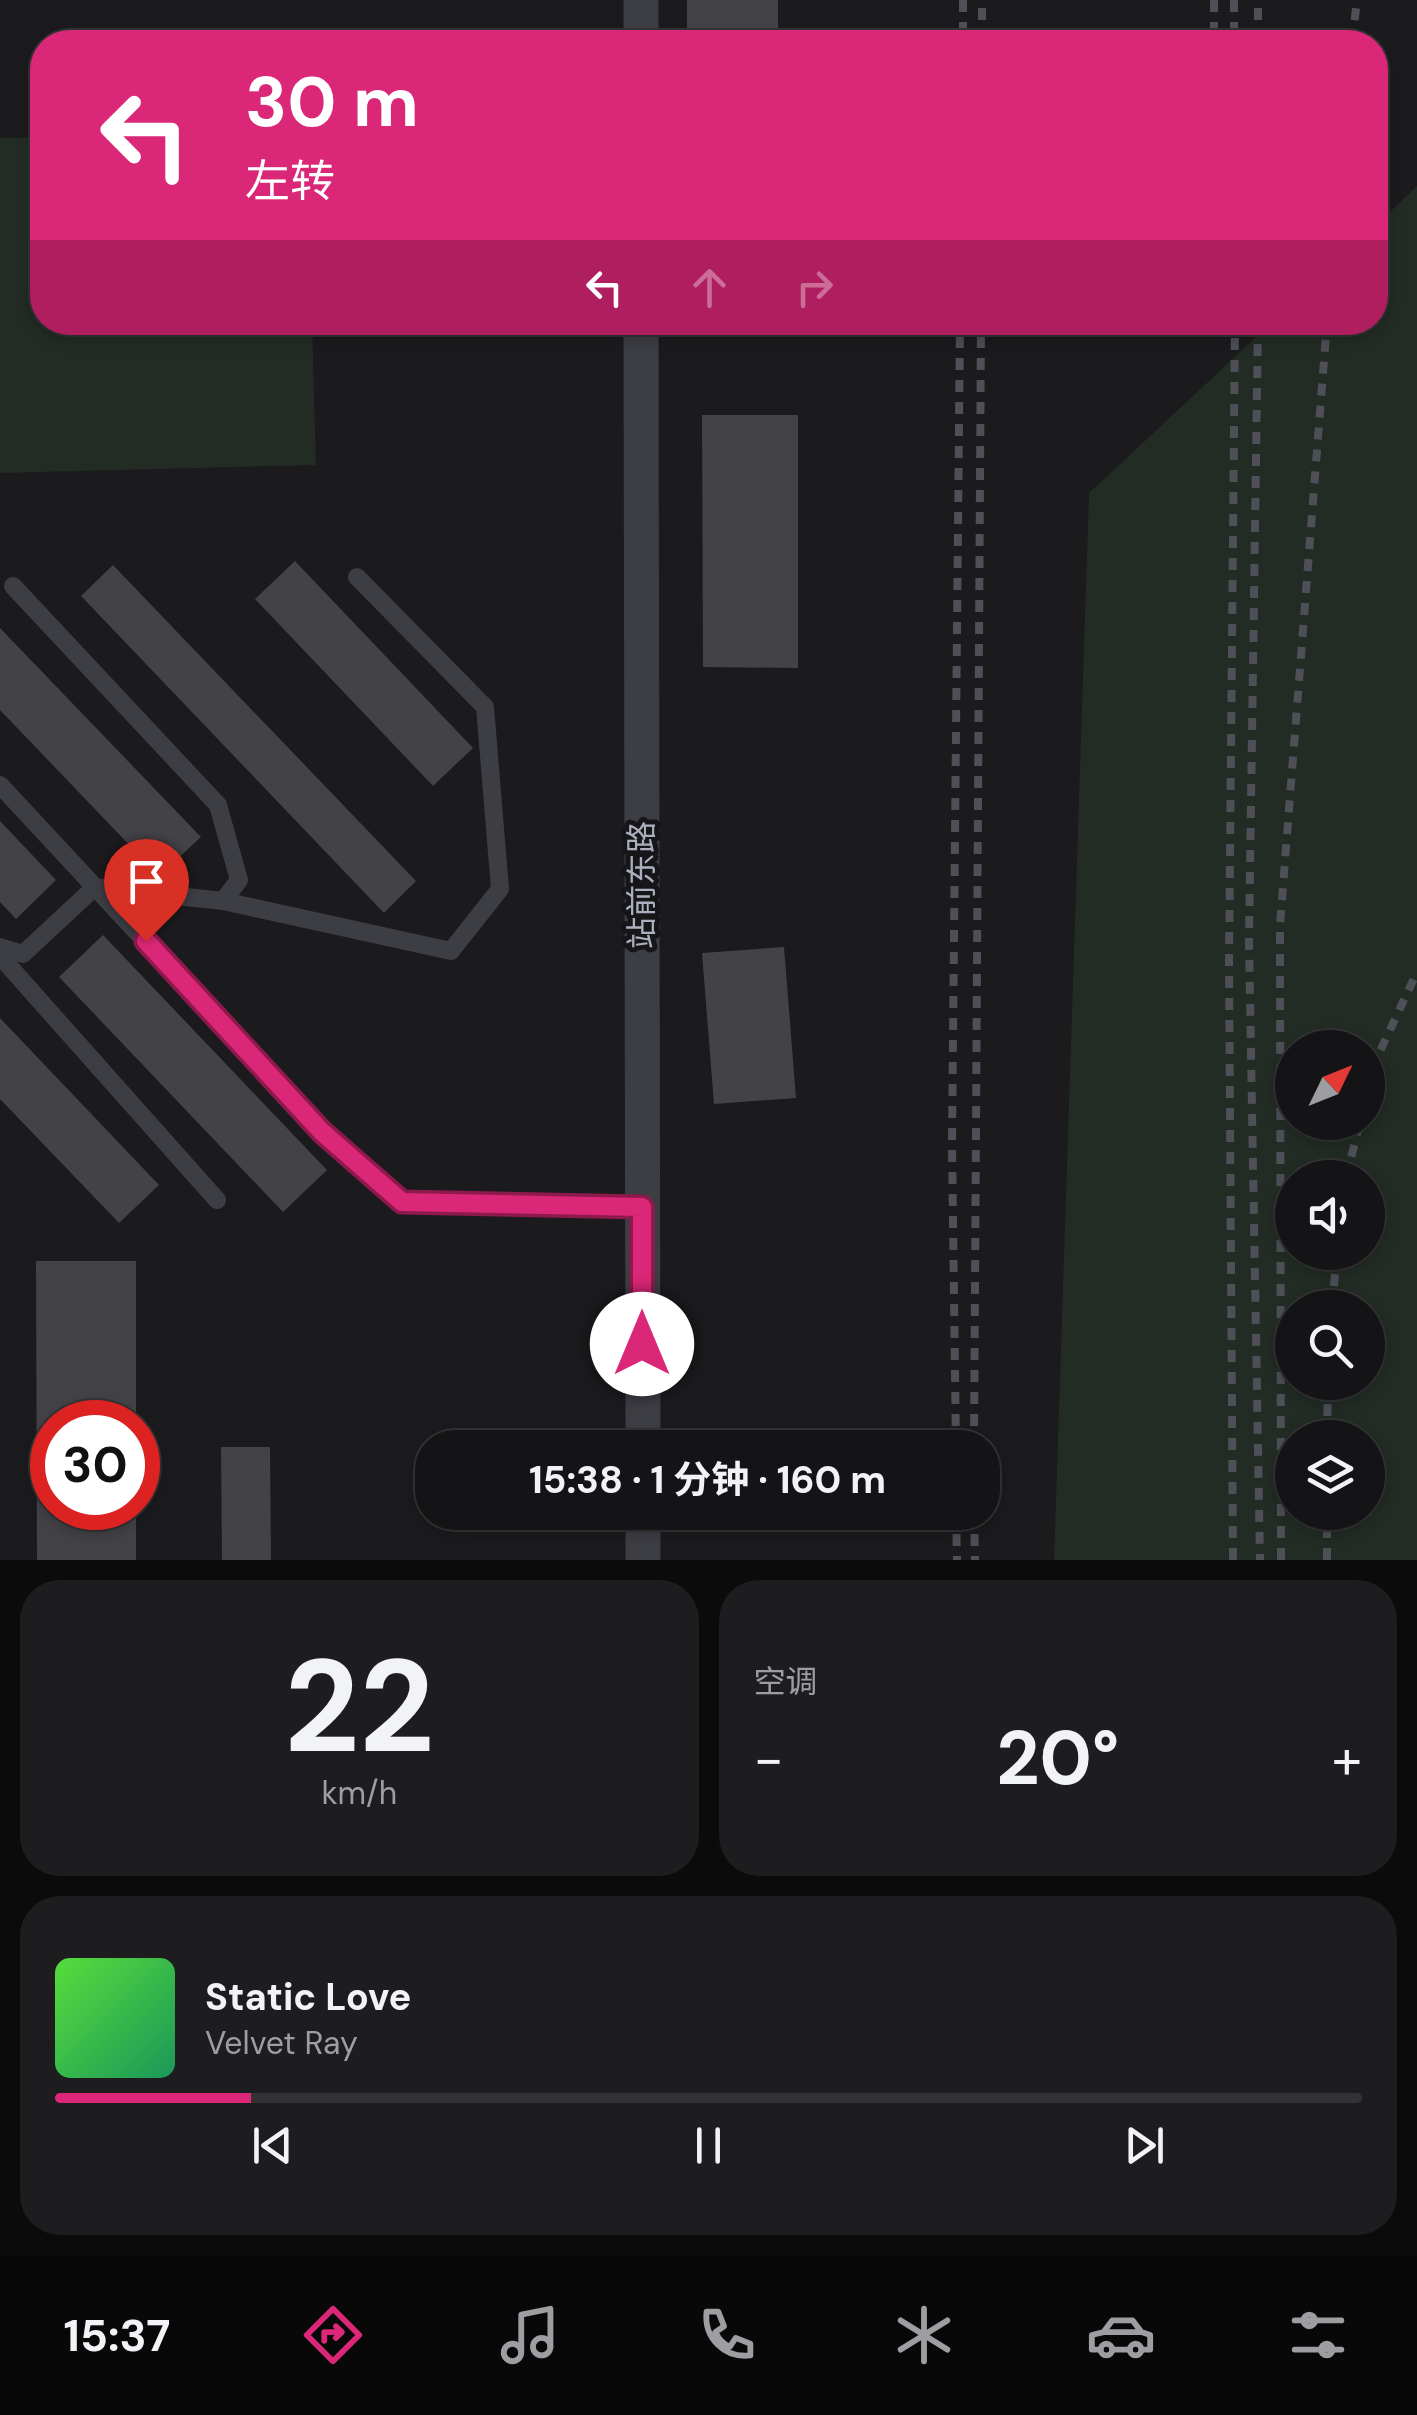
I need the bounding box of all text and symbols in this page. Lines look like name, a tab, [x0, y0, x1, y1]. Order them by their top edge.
text: 30 m	[245, 57, 419, 148]
icon: left	[80, 70, 210, 200]
text: 左转	[245, 152, 335, 211]
icon: left	[577, 260, 632, 315]
icon: ahead	[682, 260, 737, 315]
icon: right	[787, 260, 842, 315]
street label: 站前东路	[621, 821, 663, 949]
pin	[104, 839, 189, 942]
icon: arrive	[119, 854, 174, 909]
north arrow	[1275, 1030, 1385, 1140]
map controls	[1275, 1030, 1385, 1530]
button: sound	[1275, 1160, 1385, 1270]
button: search	[1275, 1290, 1385, 1400]
position arrow	[590, 1292, 694, 1396]
speed limit sign: 30	[30, 1400, 160, 1530]
button: layers	[1275, 1420, 1385, 1530]
text: 15:38 · 1 分钟 · 160 m	[529, 1455, 886, 1505]
text: 22	[284, 1622, 434, 1791]
text: 空调	[754, 1661, 818, 1703]
text: 20°	[996, 1710, 1119, 1807]
text: −	[754, 1723, 784, 1795]
text: +	[1332, 1723, 1362, 1795]
text: km/h	[321, 1772, 397, 1814]
text: Static Love	[205, 1972, 411, 2022]
text: Velvet Ray	[205, 2022, 358, 2064]
icon: previous	[245, 2118, 300, 2173]
icon: pause	[681, 2118, 736, 2173]
icon: next	[1117, 2118, 1172, 2173]
icon: directions	[298, 2300, 368, 2370]
icon: music	[495, 2300, 565, 2370]
icon: phone	[692, 2300, 762, 2370]
icon: climate	[889, 2300, 959, 2370]
icon: car	[1086, 2300, 1156, 2370]
icon: filters	[1283, 2300, 1353, 2370]
text: 15:37	[64, 2306, 170, 2365]

